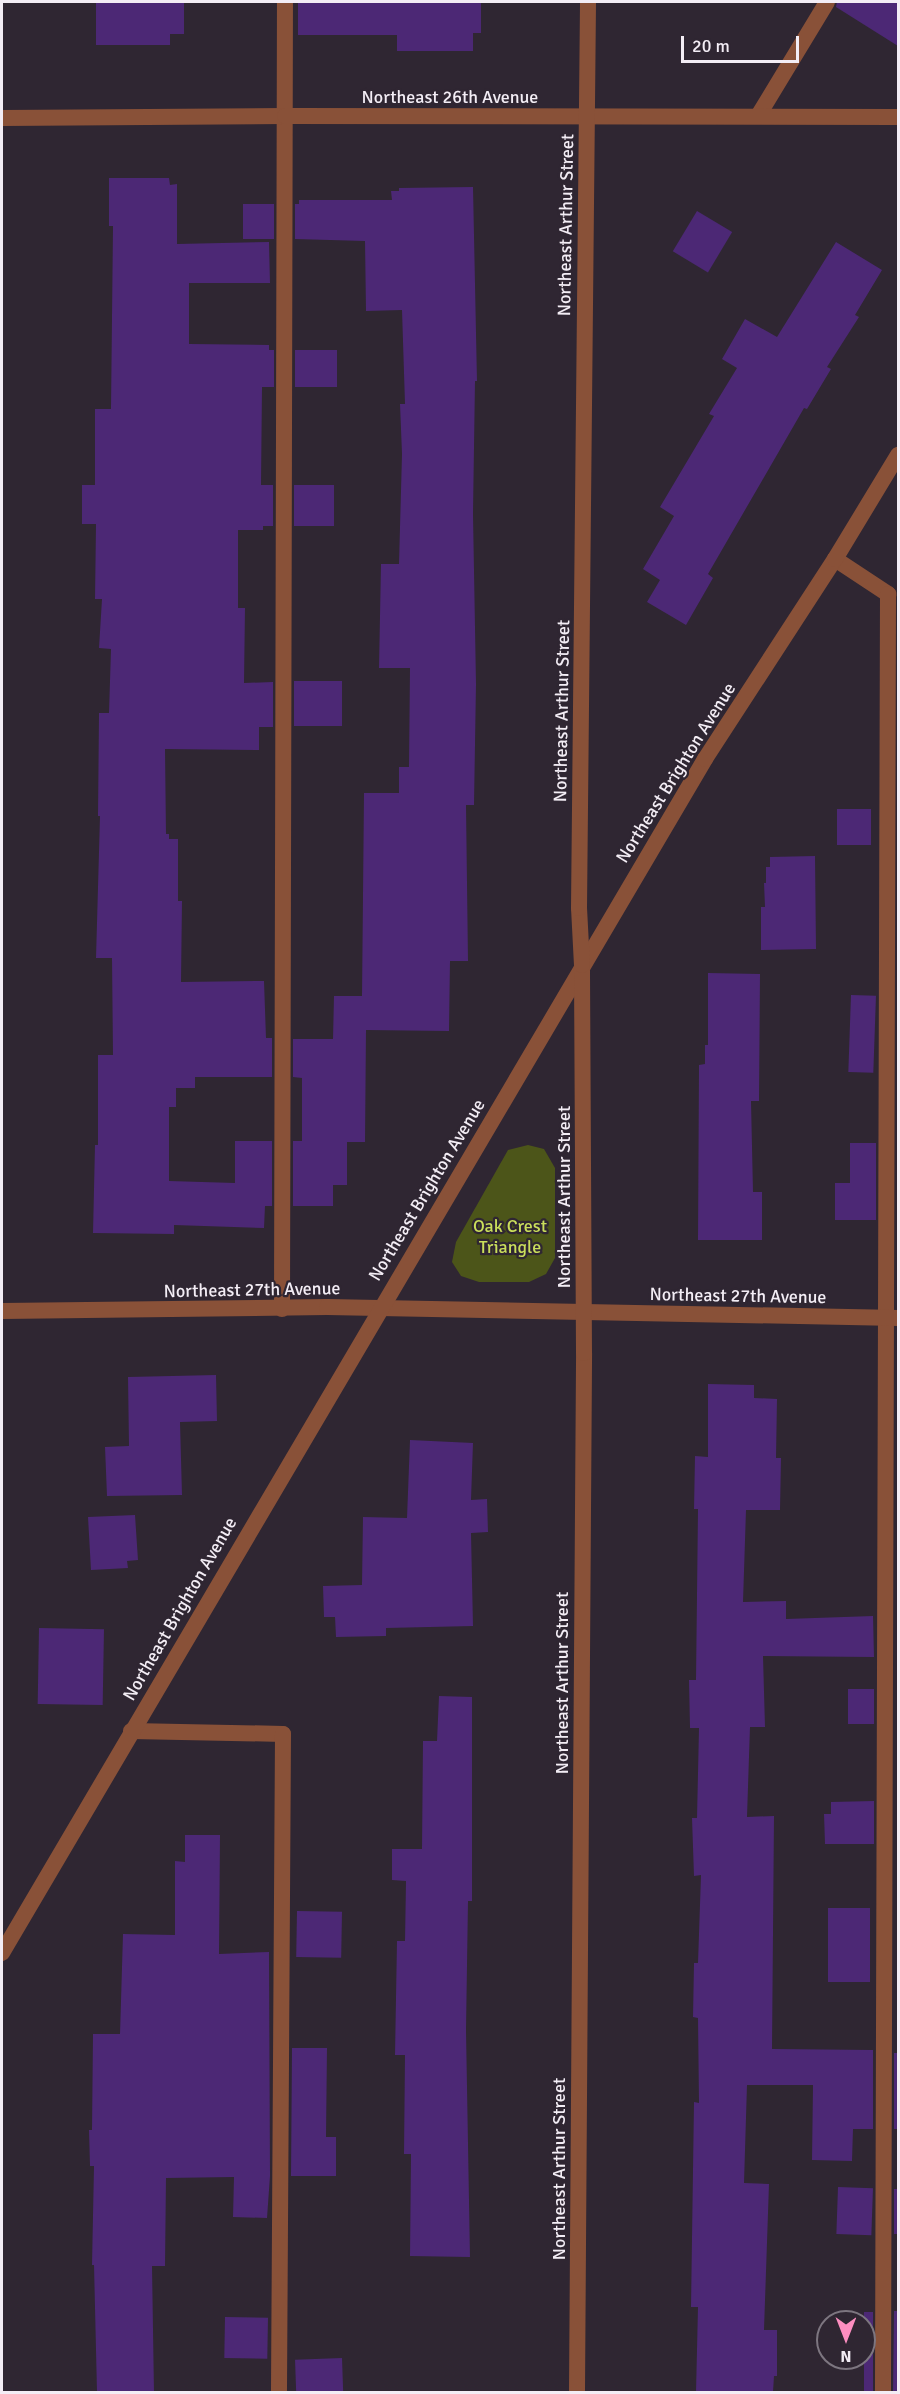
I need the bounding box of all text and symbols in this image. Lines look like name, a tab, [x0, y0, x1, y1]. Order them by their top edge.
scale bar	[684, 24, 802, 62]
text: 20 m	[692, 35, 730, 57]
street label: Northeast 26th Avenue	[362, 86, 538, 108]
street label: Northeast Arthur Street	[554, 134, 578, 316]
street label: Northeast Arthur Street	[550, 620, 574, 802]
street label: Northeast Brighton Avenue	[612, 679, 740, 867]
street label: Northeast Brighton Avenue	[364, 1095, 490, 1285]
street label: Northeast Arthur Street	[553, 1106, 575, 1288]
park label: Oak Crest Triangle	[473, 1216, 547, 1258]
street label: Northeast 27th Avenue	[163, 1278, 341, 1302]
street label: Northeast 27th Avenue	[649, 1284, 827, 1308]
street label: Northeast Brighton Avenue	[119, 1513, 241, 1705]
street label: Northeast Arthur Street	[551, 1592, 573, 1774]
street label: Northeast Arthur Street	[548, 2078, 570, 2260]
north arrow	[816, 2310, 876, 2370]
text: N	[840, 2346, 852, 2366]

